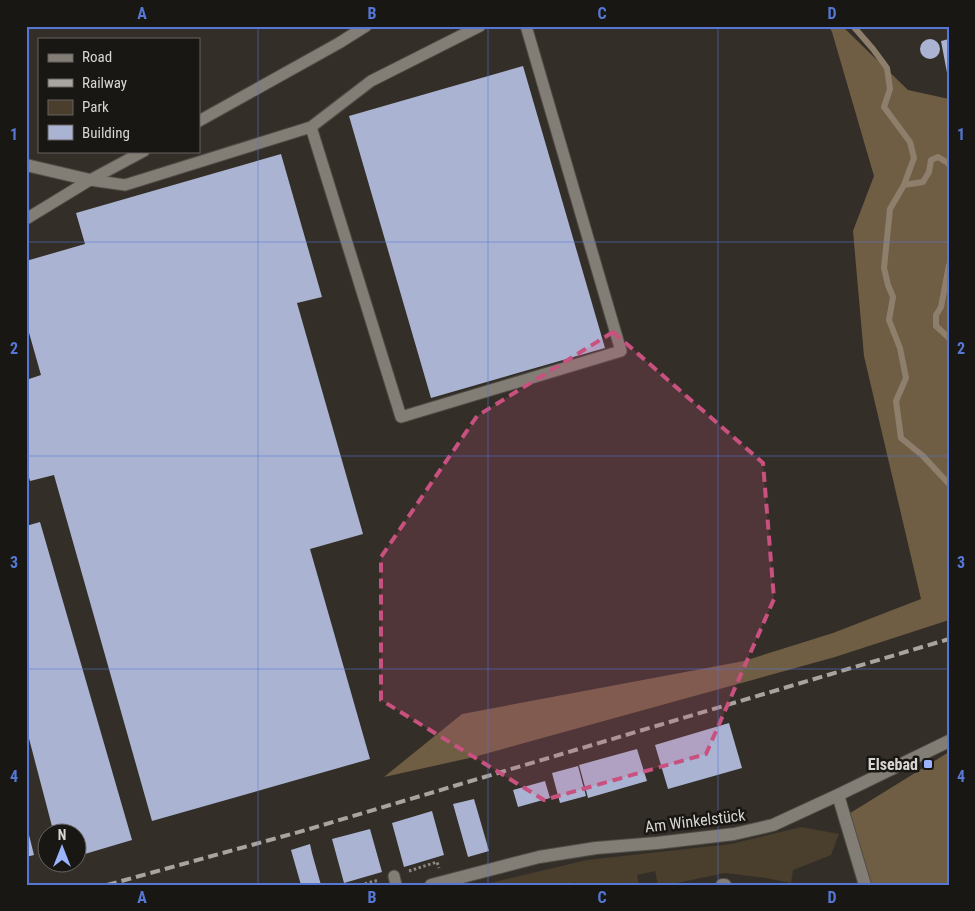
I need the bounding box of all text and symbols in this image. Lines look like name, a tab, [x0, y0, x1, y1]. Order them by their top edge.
text: A	[137, 4, 147, 23]
text: B	[368, 4, 377, 23]
text: C	[597, 4, 607, 23]
text: D	[827, 4, 837, 23]
legend	[38, 38, 200, 152]
text: Road	[82, 48, 112, 66]
text: Railway	[82, 74, 127, 92]
text: Park	[82, 98, 109, 116]
text: Building	[82, 124, 130, 142]
text: 1	[10, 125, 18, 144]
text: 1	[957, 125, 965, 144]
text: 2	[10, 339, 18, 358]
text: 2	[957, 339, 965, 358]
text: 3	[10, 553, 18, 572]
text: 3	[957, 553, 965, 572]
place label: Elsebad	[868, 755, 918, 774]
marker: Elsebad	[922, 758, 934, 770]
text: 4	[10, 767, 18, 786]
text: 4	[957, 767, 965, 786]
street label: Am Winkelstück	[644, 805, 747, 837]
north arrow	[38, 824, 88, 874]
text: N	[58, 827, 66, 843]
text: A	[137, 888, 147, 907]
text: B	[368, 888, 377, 907]
text: C	[597, 888, 607, 907]
text: D	[827, 888, 837, 907]

